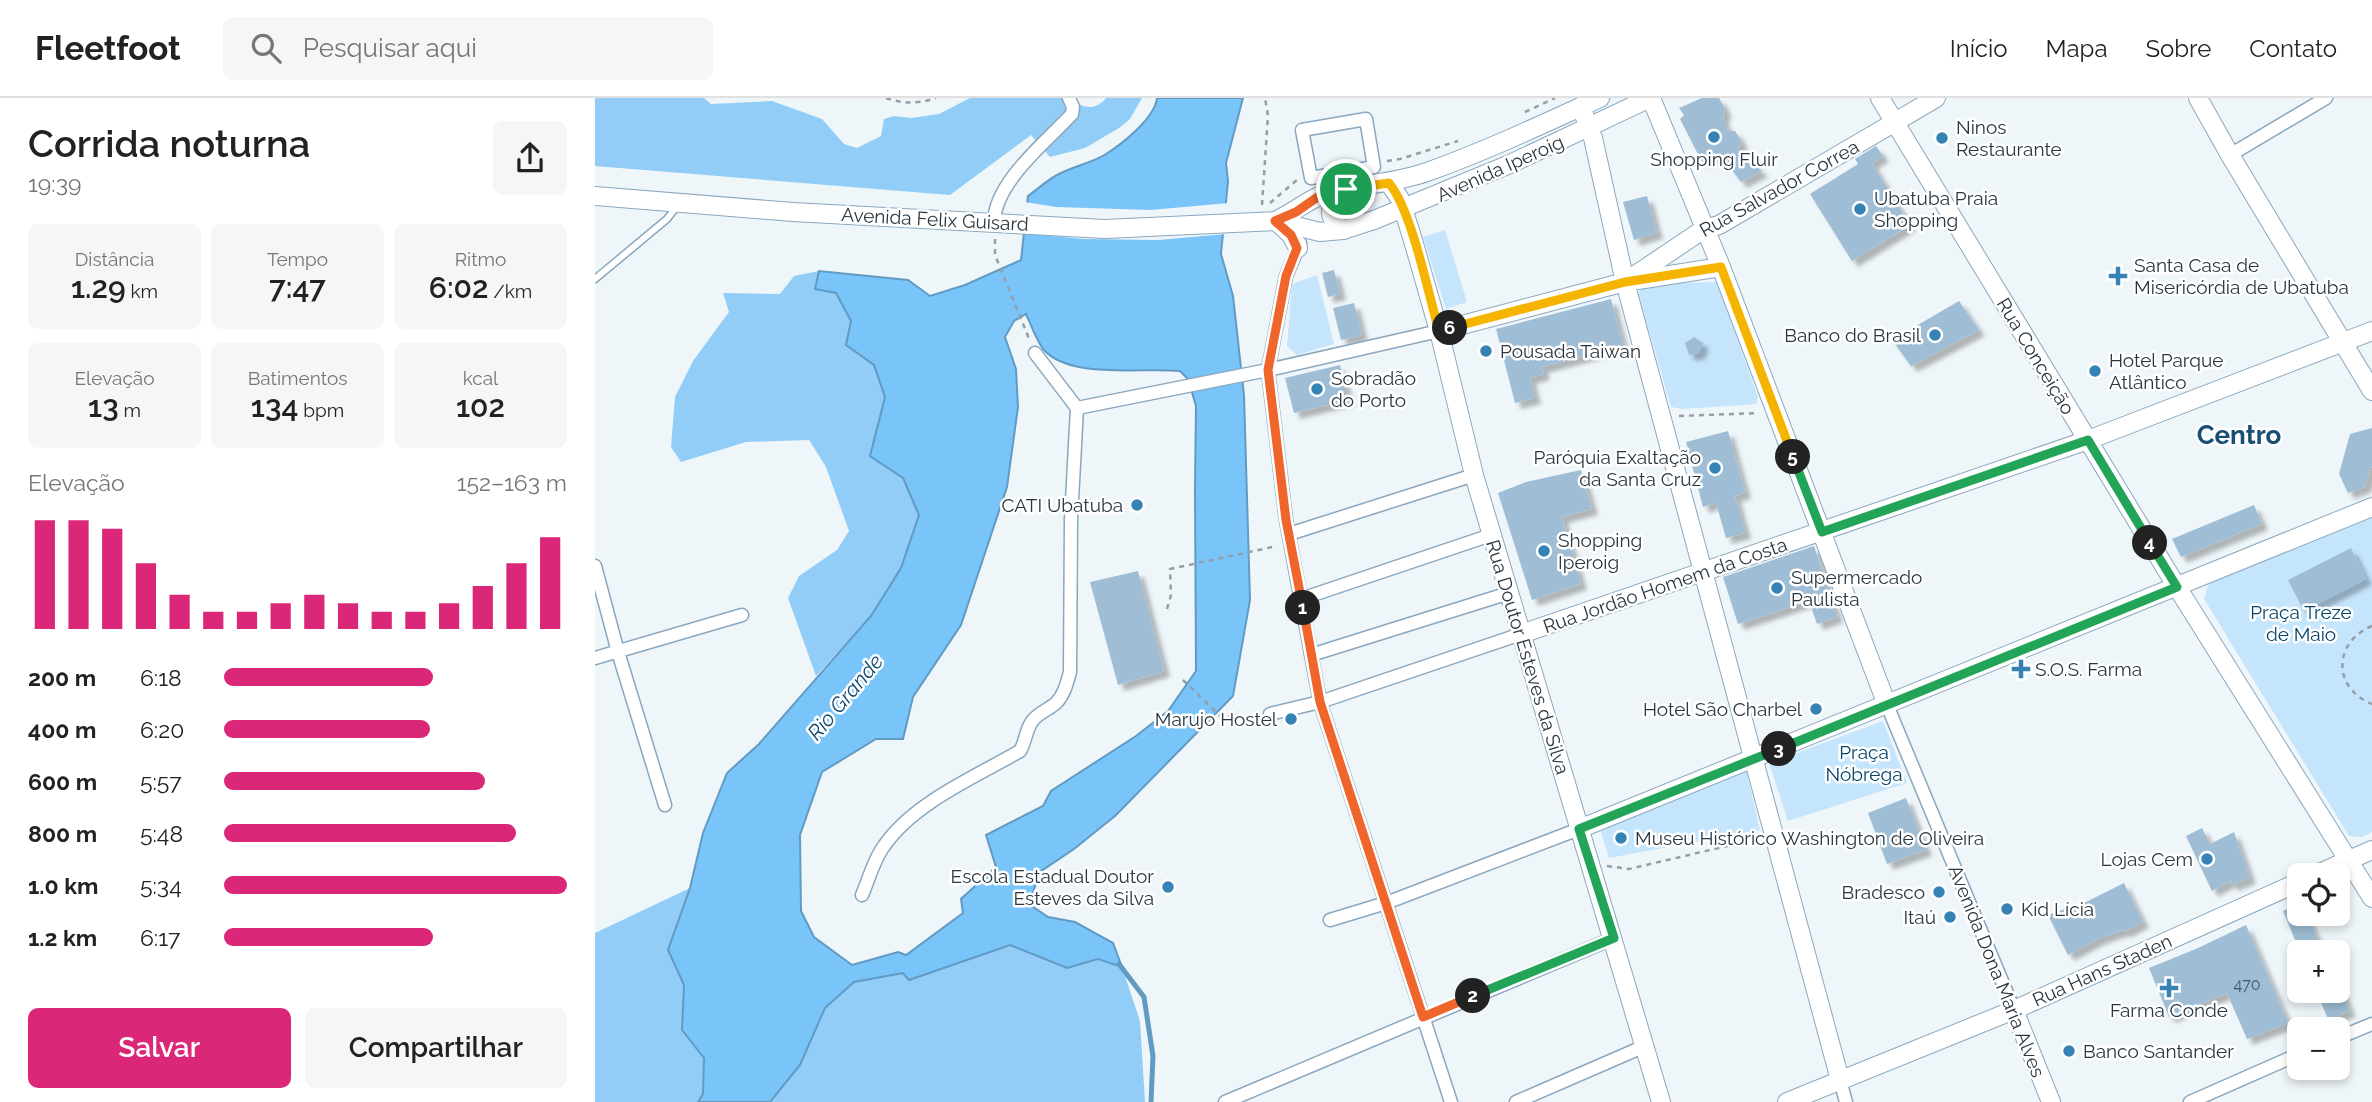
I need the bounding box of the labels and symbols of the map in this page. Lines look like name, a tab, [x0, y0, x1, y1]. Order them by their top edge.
place label: Ninos Restaurante	[1956, 116, 2062, 160]
marker: Shopping Fluir	[1706, 129, 1722, 145]
street label: Avenida Iperoig	[1433, 130, 1567, 206]
marker: Ninos Restaurante	[1934, 130, 1950, 146]
street label: Rua Salvador Correa	[1695, 135, 1863, 241]
place label: Shopping Fluir	[1650, 148, 1778, 170]
pin	[1316, 159, 1376, 219]
place label: Ubatuba Praia Shopping	[1874, 187, 1998, 231]
marker: Ubatuba Praia Shopping	[1852, 201, 1868, 217]
street label: Avenida Felix Guisard	[841, 203, 1029, 235]
place label: Santa Casa de Misericórdia de Ubatuba	[2134, 254, 2349, 298]
marker: Santa Casa de Misericórdia de Ubatuba	[2108, 266, 2128, 286]
street label: Rua Conceição	[1993, 294, 2079, 418]
pin: 6	[1433, 310, 1467, 345]
place label: Banco do Brasil	[1784, 324, 1922, 346]
marker: Banco do Brasil	[1927, 327, 1943, 343]
place label: Pousada Taiwan	[1500, 340, 1641, 362]
marker: Pousada Taiwan	[1478, 343, 1494, 359]
place label: Hotel Parque Atlântico	[2109, 349, 2223, 393]
marker: Hotel Parque Atlântico	[2087, 363, 2103, 379]
place label: Sobradão do Porto	[1331, 367, 1416, 411]
marker: Sobradão do Porto	[1309, 381, 1325, 397]
district label: Centro	[2197, 420, 2281, 450]
pin: 5	[1775, 440, 1811, 474]
place label: Paróquia Exaltação da Santa Cruz	[1534, 446, 1701, 490]
marker: Paróquia Exaltação da Santa Cruz	[1707, 460, 1723, 476]
place label: CATI Ubatuba	[1001, 494, 1123, 516]
marker: CATI Ubatuba	[1129, 497, 1145, 513]
pin: 4	[2133, 526, 2167, 560]
place label: Shopping Iperoig	[1558, 529, 1642, 573]
street label: Rua Jordão Homem da Costa	[1540, 533, 1790, 637]
street label: Rua Doutor Esteves da Silva	[1482, 537, 1574, 777]
marker: Shopping Iperoig	[1536, 543, 1552, 559]
place label: Supermercado Paulista	[1791, 566, 1922, 610]
marker: Supermercado Paulista	[1769, 580, 1785, 596]
pin: 1	[1285, 590, 1321, 626]
park label: Praça Treze de Maio	[2250, 601, 2352, 645]
water label: Rio Grande	[802, 649, 888, 745]
place label: S.O.S. Farma	[2035, 658, 2142, 680]
marker: S.O.S. Farma	[2013, 661, 2029, 677]
place label: Hotel São Charbel	[1643, 698, 1803, 720]
marker: Hotel São Charbel	[1808, 701, 1824, 717]
place label: Marujo Hostel	[1155, 708, 1278, 730]
marker: Marujo Hostel	[1283, 711, 1299, 727]
pin: 3	[1761, 732, 1797, 766]
park label: Praça Nóbrega	[1825, 741, 1903, 785]
place label: Museu Histórico Washington de Oliveira	[1635, 827, 1984, 849]
marker: Museu Histórico Washington de Oliveira	[1613, 830, 1629, 846]
place label: Lojas Cem	[2101, 848, 2193, 870]
marker: Lojas Cem	[2199, 851, 2215, 867]
street label: Avenida Dona Maria Alves	[1944, 862, 2050, 1080]
place label: Escola Estadual Doutor Esteves da Silva	[951, 865, 1154, 909]
marker: Escola Estadual Doutor Esteves da Silva	[1160, 879, 1176, 895]
place label: Bradesco	[1842, 881, 1925, 903]
marker: Bradesco	[1931, 884, 1947, 900]
place label: Kid Lícia	[2021, 898, 2094, 920]
marker: Kid Lícia	[1999, 901, 2015, 917]
place label: Itaú	[1903, 906, 1936, 928]
marker: Itaú	[1942, 909, 1958, 925]
street label: Rua Hans Staden	[2029, 929, 2175, 1011]
house number: 470	[2234, 975, 2260, 994]
pin: 2	[1455, 978, 1491, 1014]
marker: Farma Conde	[2161, 980, 2177, 996]
place label: Farma Conde	[2110, 999, 2228, 1021]
place label: Banco Santander	[2083, 1040, 2234, 1062]
marker: Banco Santander	[2061, 1043, 2077, 1059]

